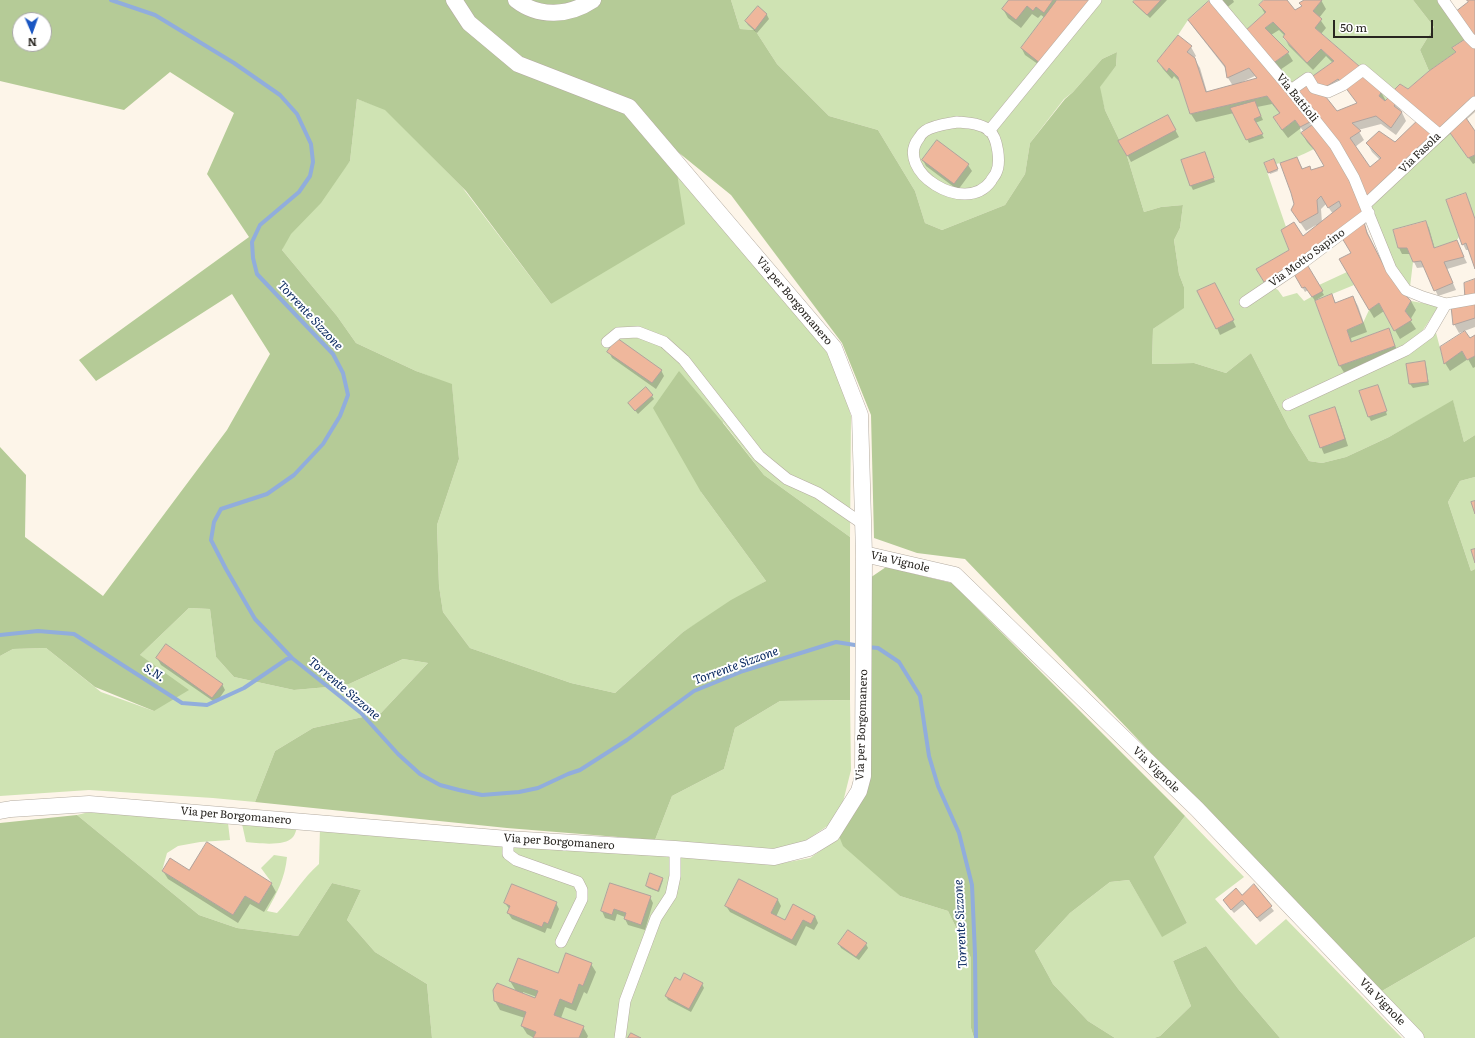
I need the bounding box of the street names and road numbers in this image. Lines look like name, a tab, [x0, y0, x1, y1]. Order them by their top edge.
street label: Via Battioli	[1273, 71, 1321, 125]
street label: Via Fasola	[1396, 130, 1444, 176]
street label: Via Motto Sapino	[1266, 226, 1348, 290]
street label: Via per Borgomanero	[753, 254, 835, 348]
street label: Via Vignole	[869, 549, 931, 575]
street label: Via per Borgomanero	[853, 669, 871, 781]
street label: Via Vignole	[1130, 744, 1182, 796]
street label: Via per Borgomanero	[180, 805, 292, 827]
street label: Via per Borgomanero	[503, 832, 615, 852]
street label: Via Vignole	[1356, 976, 1408, 1028]

